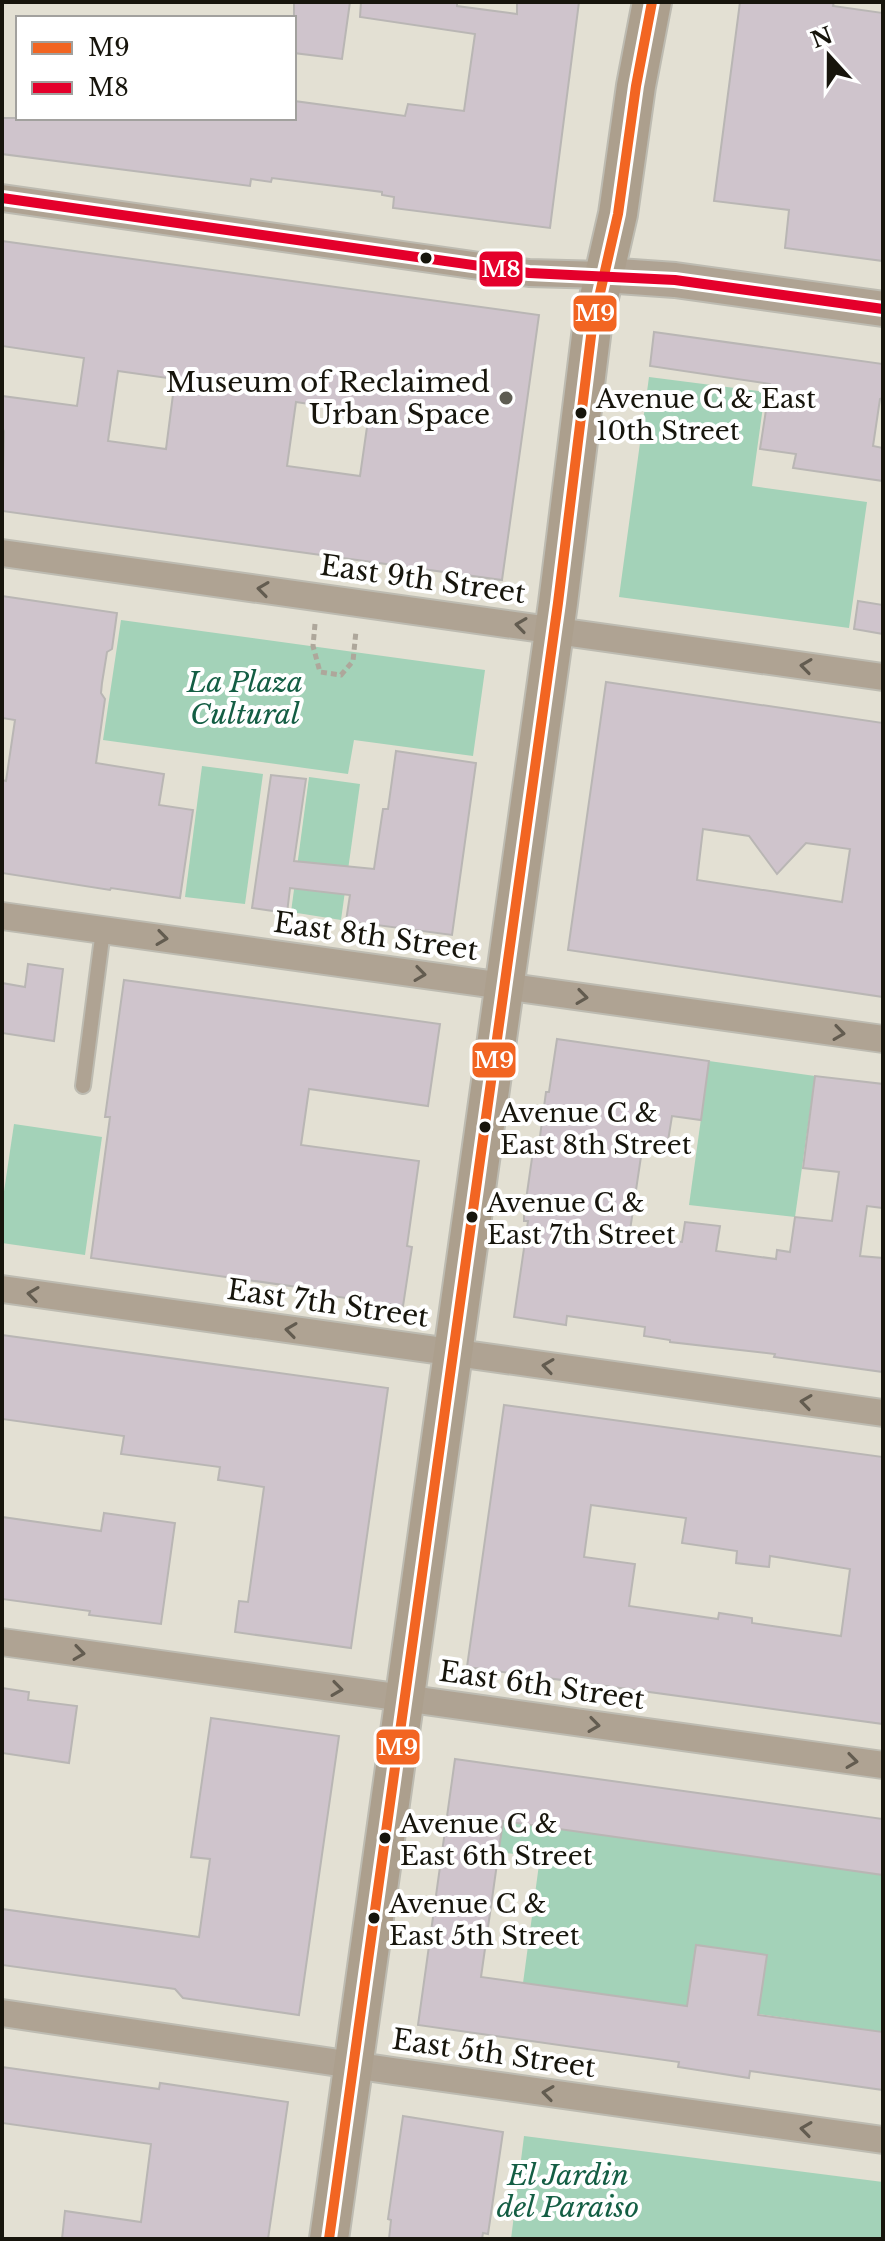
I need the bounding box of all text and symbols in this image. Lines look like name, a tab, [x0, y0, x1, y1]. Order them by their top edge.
legend	[16, 16, 296, 120]
north arrow	[789, 16, 869, 96]
text: N	[808, 21, 837, 54]
text: M9	[88, 33, 130, 62]
text: M8	[88, 73, 129, 102]
unlabelled marker	[418, 250, 434, 266]
line badge: M8	[478, 250, 524, 288]
text: M8	[481, 256, 521, 283]
line badge: M9	[572, 294, 618, 333]
text: M9	[575, 300, 615, 327]
place label: Museum of Reclaimed Urban Space	[166, 365, 490, 432]
place label: Avenue C & East 10th Street	[595, 383, 816, 447]
marker: Museum of Reclaimed Urban Space	[497, 389, 515, 407]
marker: Avenue C & East 10th Street	[573, 405, 589, 421]
street label: East 9th Street	[318, 548, 528, 611]
one-way arrow	[256, 581, 270, 598]
one-way arrow	[514, 617, 528, 634]
one-way arrow	[799, 658, 813, 675]
park label: La Plaza Cultural	[186, 665, 303, 732]
street label: East 8th Street	[271, 905, 481, 968]
one-way arrow	[156, 930, 169, 947]
one-way arrow	[413, 965, 427, 982]
one-way arrow	[575, 988, 589, 1005]
one-way arrow	[832, 1024, 846, 1041]
line badge: M9	[471, 1041, 517, 1079]
text: M9	[474, 1047, 514, 1074]
place label: Avenue C & East 8th Street	[499, 1097, 692, 1161]
marker: Avenue C & East 8th Street	[477, 1119, 493, 1135]
place label: Avenue C & East 7th Street	[486, 1187, 676, 1251]
marker: Avenue C & East 7th Street	[464, 1209, 480, 1225]
street label: East 7th Street	[225, 1272, 431, 1335]
one-way arrow	[26, 1286, 40, 1303]
one-way arrow	[284, 1322, 298, 1339]
one-way arrow	[541, 1358, 555, 1375]
one-way arrow	[799, 1394, 813, 1411]
one-way arrow	[72, 1644, 86, 1661]
street label: East 6th Street	[437, 1654, 647, 1717]
one-way arrow	[330, 1680, 344, 1697]
one-way arrow	[588, 1716, 601, 1733]
line badge: M9	[375, 1728, 421, 1766]
text: M9	[378, 1734, 418, 1761]
one-way arrow	[845, 1752, 859, 1769]
place label: Avenue C & East 6th Street	[399, 1808, 593, 1872]
marker: Avenue C & East 6th Street	[377, 1830, 393, 1846]
place label: Avenue C & East 5th Street	[388, 1888, 580, 1952]
marker: Avenue C & East 5th Street	[366, 1910, 382, 1926]
street label: East 5th Street	[390, 2022, 598, 2085]
one-way arrow	[541, 2085, 555, 2102]
one-way arrow	[799, 2121, 813, 2138]
park label: El Jardin del Paraiso	[497, 2158, 639, 2225]

